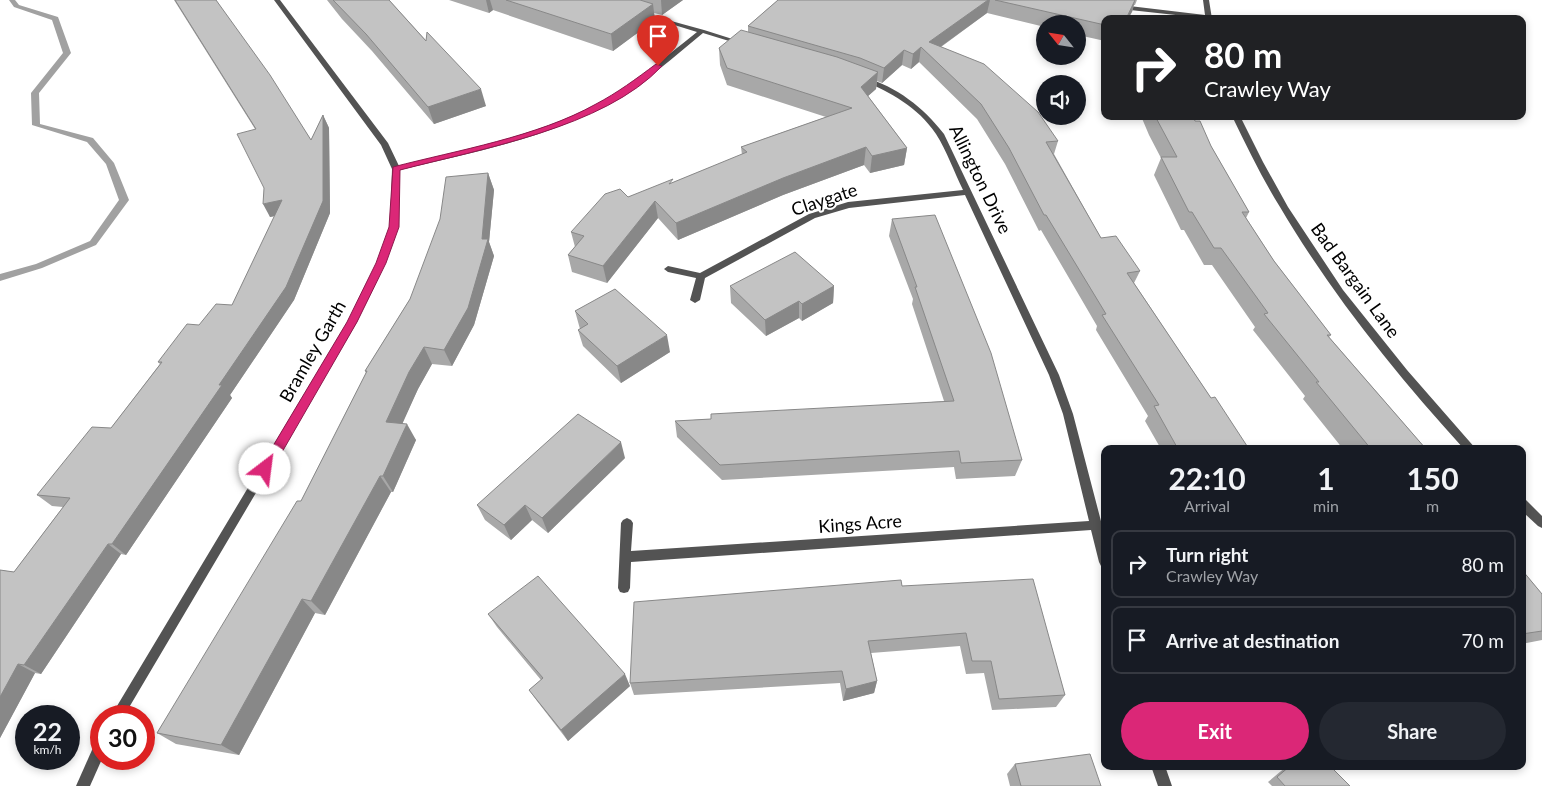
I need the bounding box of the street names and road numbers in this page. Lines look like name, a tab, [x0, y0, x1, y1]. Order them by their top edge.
street label: Allington Drive	[945, 121, 1017, 237]
street label: Claygate	[788, 178, 860, 220]
street label: Bad Bargain Lane	[1307, 218, 1405, 342]
street label: Bramley Garth	[274, 296, 350, 406]
street label: Kings Acre	[817, 509, 903, 537]

